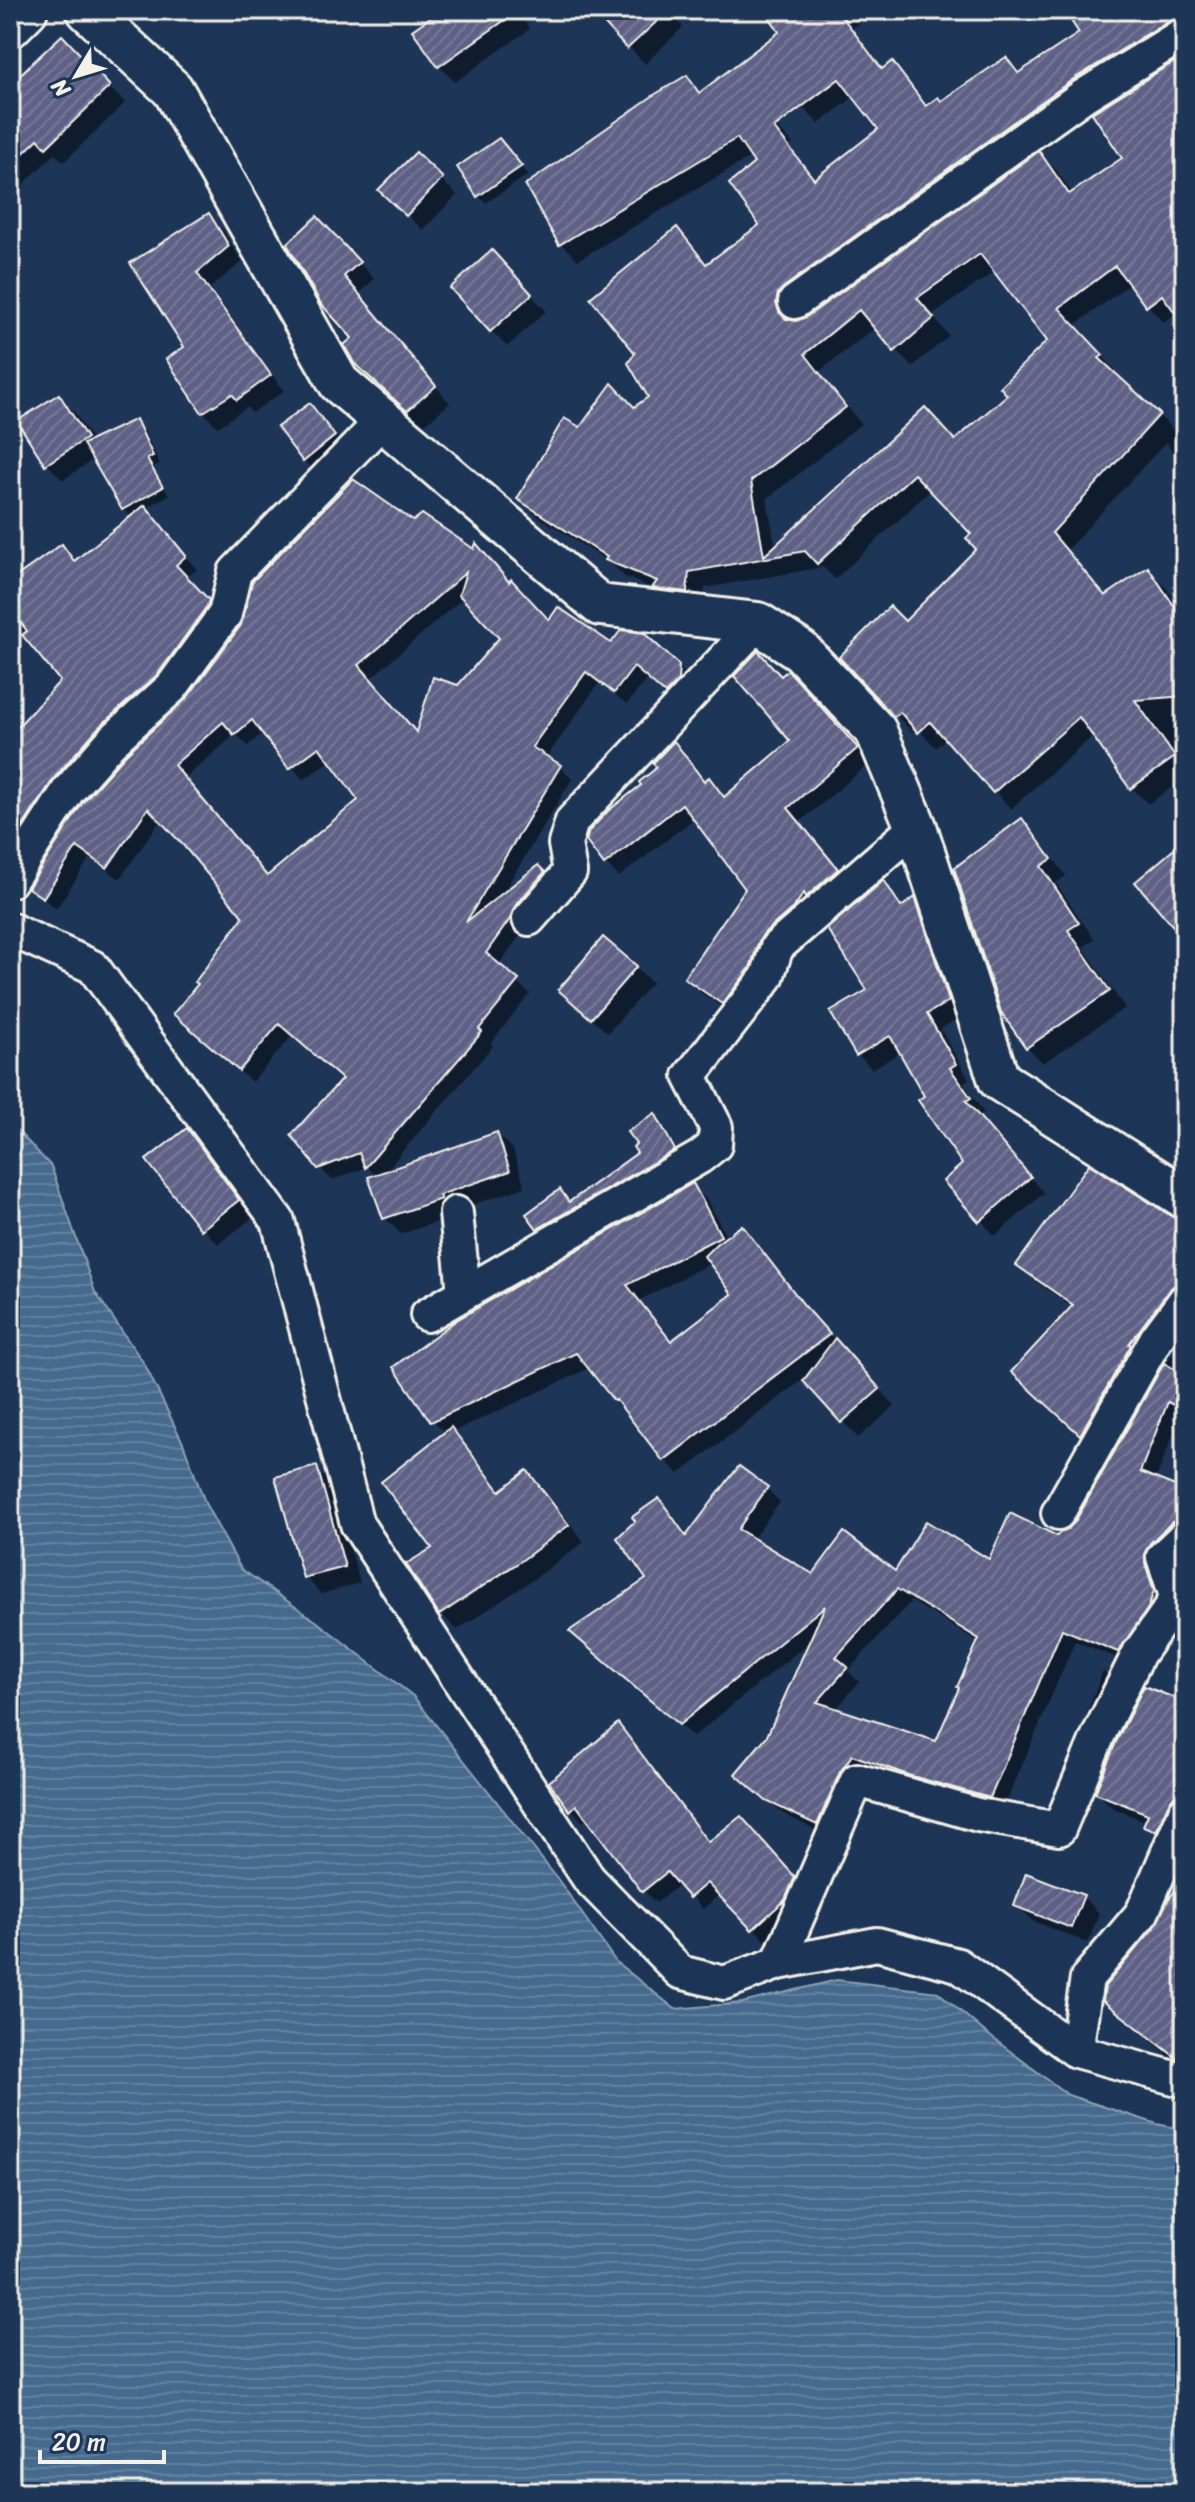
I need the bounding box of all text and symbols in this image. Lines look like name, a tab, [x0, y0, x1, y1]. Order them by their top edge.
north arrow	[36, 36, 116, 116]
text: N	[40, 69, 81, 107]
scale bar	[40, 2414, 164, 2464]
text: 20 m	[52, 2421, 106, 2463]

